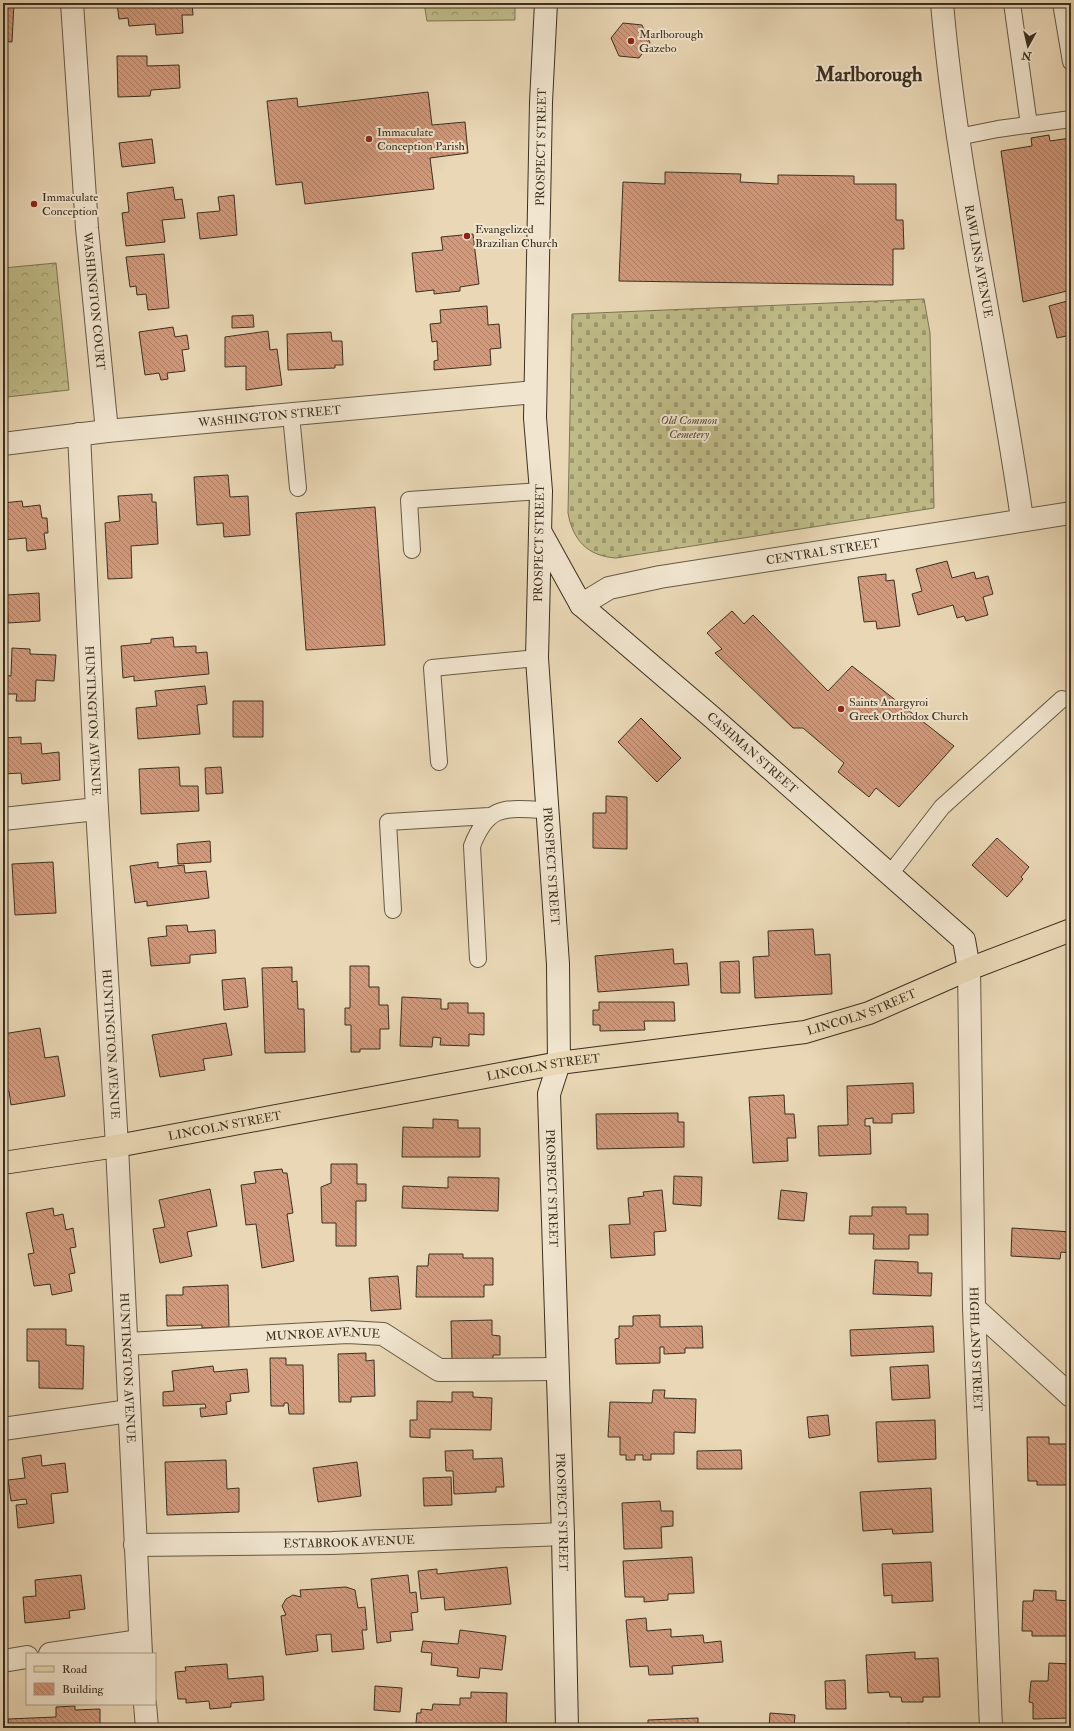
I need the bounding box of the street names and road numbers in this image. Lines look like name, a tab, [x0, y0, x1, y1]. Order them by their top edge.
street label: PROSPECT STREET	[533, 88, 550, 206]
street label: RAWLINS AVENUE	[961, 204, 996, 320]
street label: WASHINGTON COURT	[79, 230, 108, 371]
street label: WASHINGTON STREET	[196, 403, 342, 431]
street label: PROSPECT STREET	[531, 484, 548, 602]
street label: CENTRAL STREET	[765, 536, 881, 568]
street label: HUNTINGTON AVENUE	[81, 645, 103, 797]
street label: CASHMAN STREET	[704, 709, 801, 797]
street label: PROSPECT STREET	[539, 807, 562, 926]
street label: HUNTINGTON AVENUE	[99, 969, 122, 1120]
street label: LINCOLN STREET	[805, 986, 919, 1039]
street label: LINCOLN STREET	[485, 1051, 601, 1084]
street label: LINCOLN STREET	[167, 1108, 283, 1144]
street label: PROSPECT STREET	[542, 1129, 561, 1248]
street label: HIGHLAND STREET	[966, 1287, 985, 1412]
street label: HUNTINGTON AVENUE	[116, 1292, 138, 1444]
street label: MUNROE AVENUE	[265, 1325, 381, 1344]
street label: PROSPECT STREET	[552, 1453, 571, 1571]
street label: ESTABROOK AVENUE	[283, 1533, 415, 1551]

